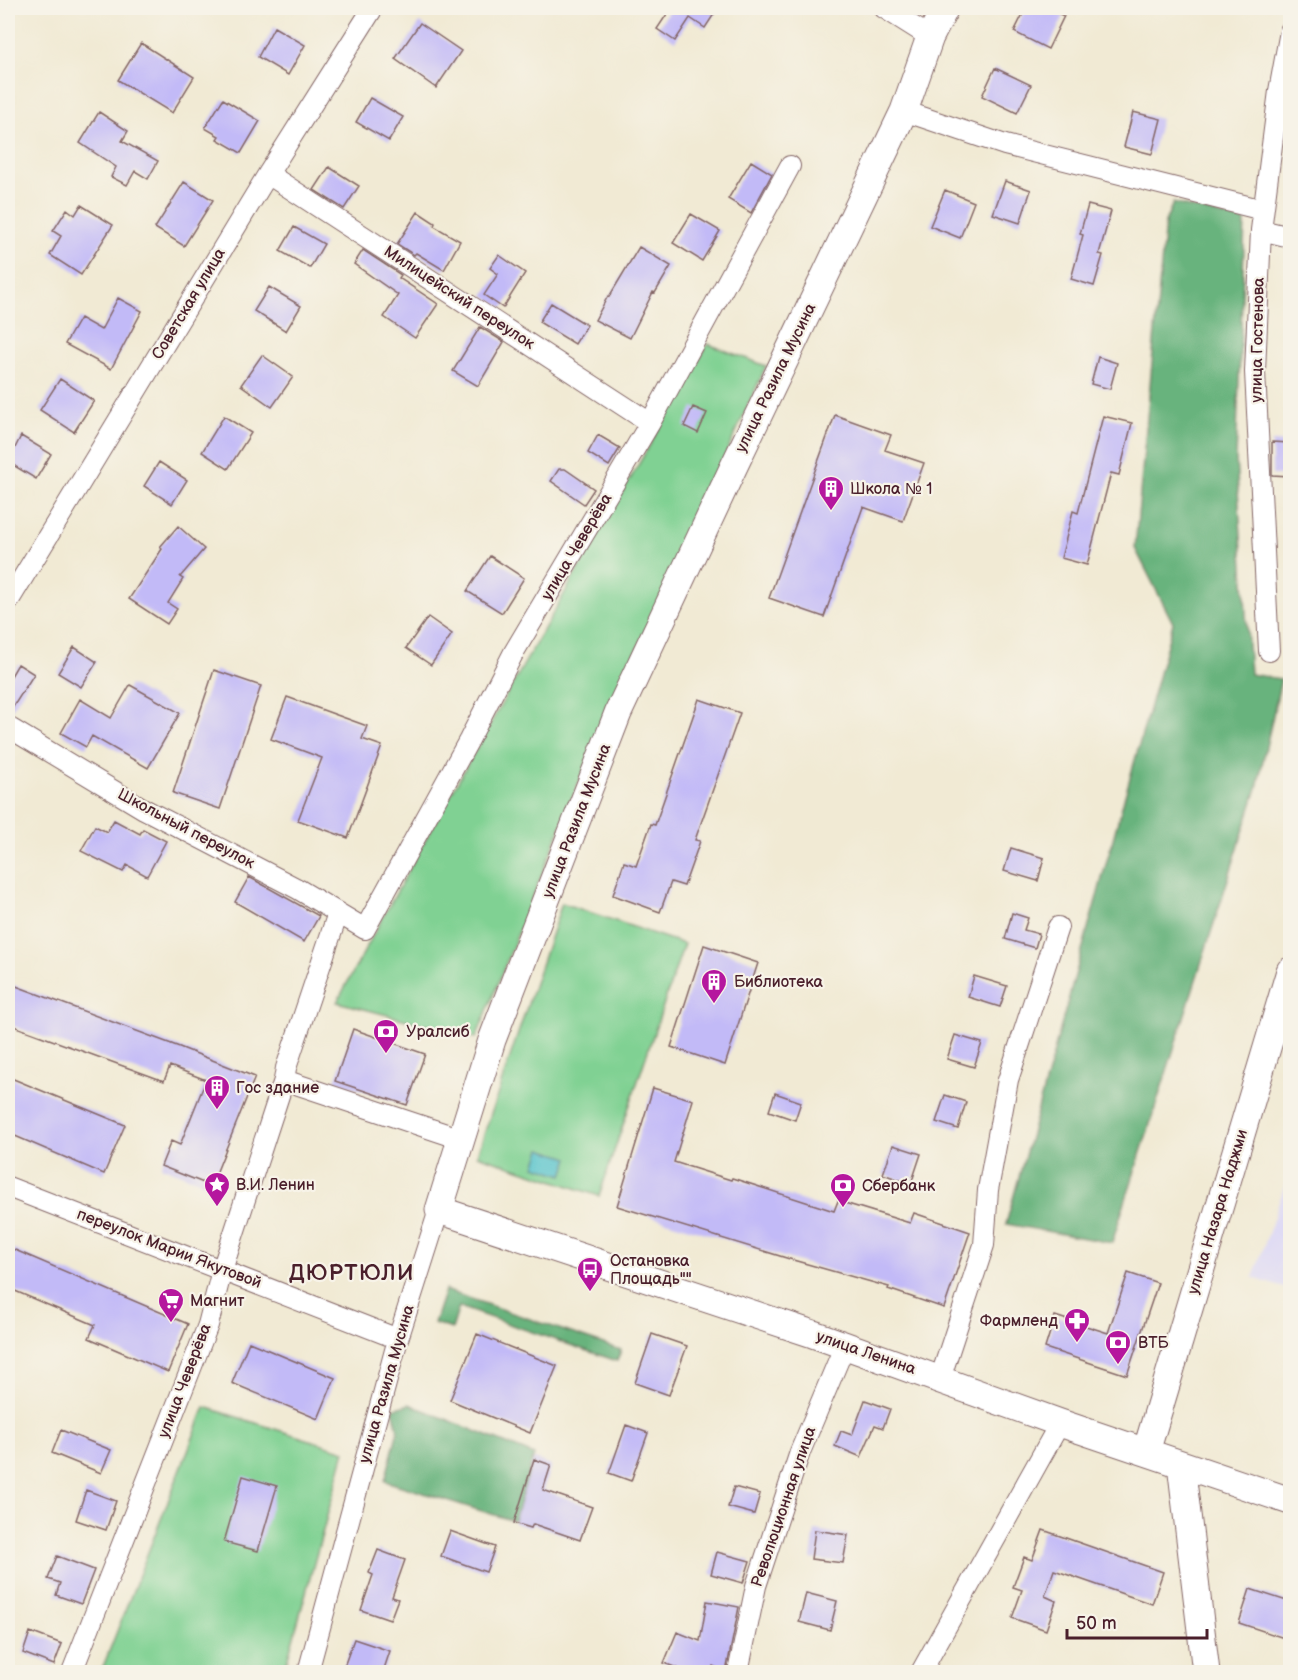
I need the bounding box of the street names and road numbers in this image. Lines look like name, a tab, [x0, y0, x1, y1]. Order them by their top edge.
street label: Милицейский переулок	[380, 242, 538, 354]
street label: Советская улица	[148, 244, 230, 363]
street label: улица Гостенова	[1247, 277, 1269, 403]
street label: улица Разила Мусина	[732, 300, 821, 456]
street label: улица Чеверёва	[538, 490, 617, 604]
street label: улица Разила Мусина	[539, 741, 615, 901]
street label: Школьный переулок	[114, 785, 258, 873]
street label: улица Назара Наджми	[1184, 1127, 1252, 1297]
street label: переулок Марии Якутовой	[74, 1205, 264, 1293]
street label: улица Разила Мусина	[355, 1302, 419, 1465]
street label: улица Чеверёва	[154, 1321, 216, 1441]
street label: улица Ленина	[814, 1327, 919, 1379]
street label: Революционная улица	[748, 1424, 821, 1590]

